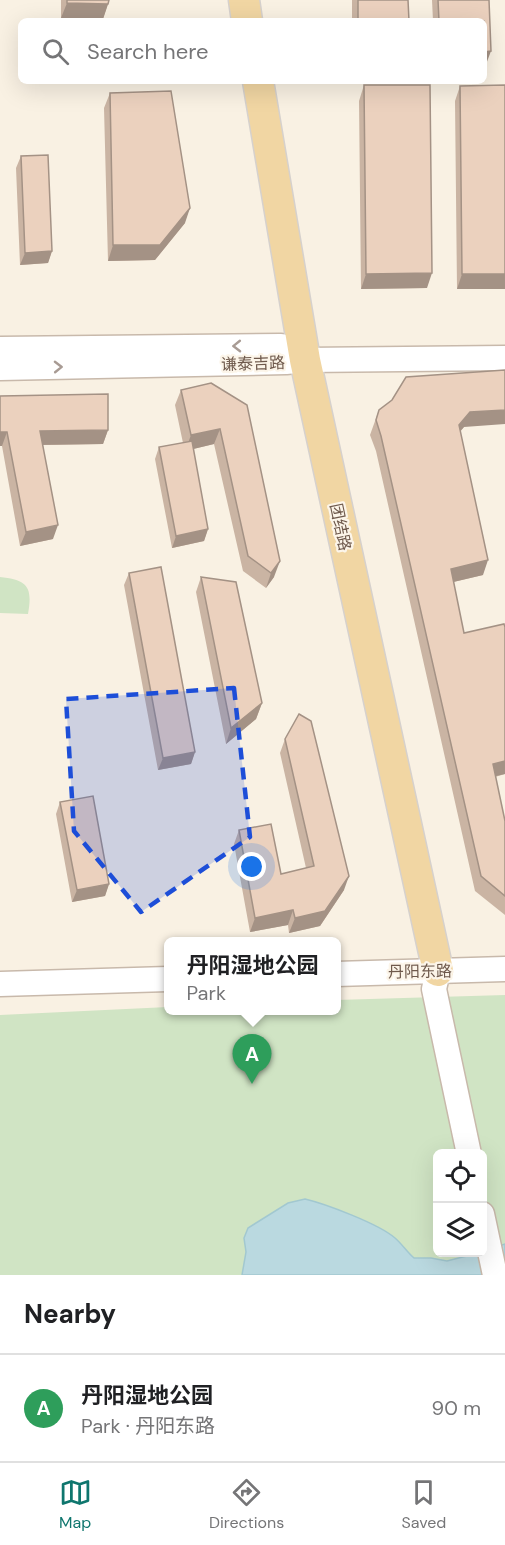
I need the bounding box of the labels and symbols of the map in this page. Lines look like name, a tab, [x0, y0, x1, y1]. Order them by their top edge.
one-way arrow	[232, 340, 241, 353]
street label: 谦泰吉路	[221, 352, 285, 375]
one-way arrow	[54, 361, 63, 373]
street label: 团结路	[325, 501, 356, 553]
your location	[237, 852, 266, 881]
street label: 丹阳东路	[388, 960, 452, 983]
pin: A	[232, 1034, 272, 1084]

